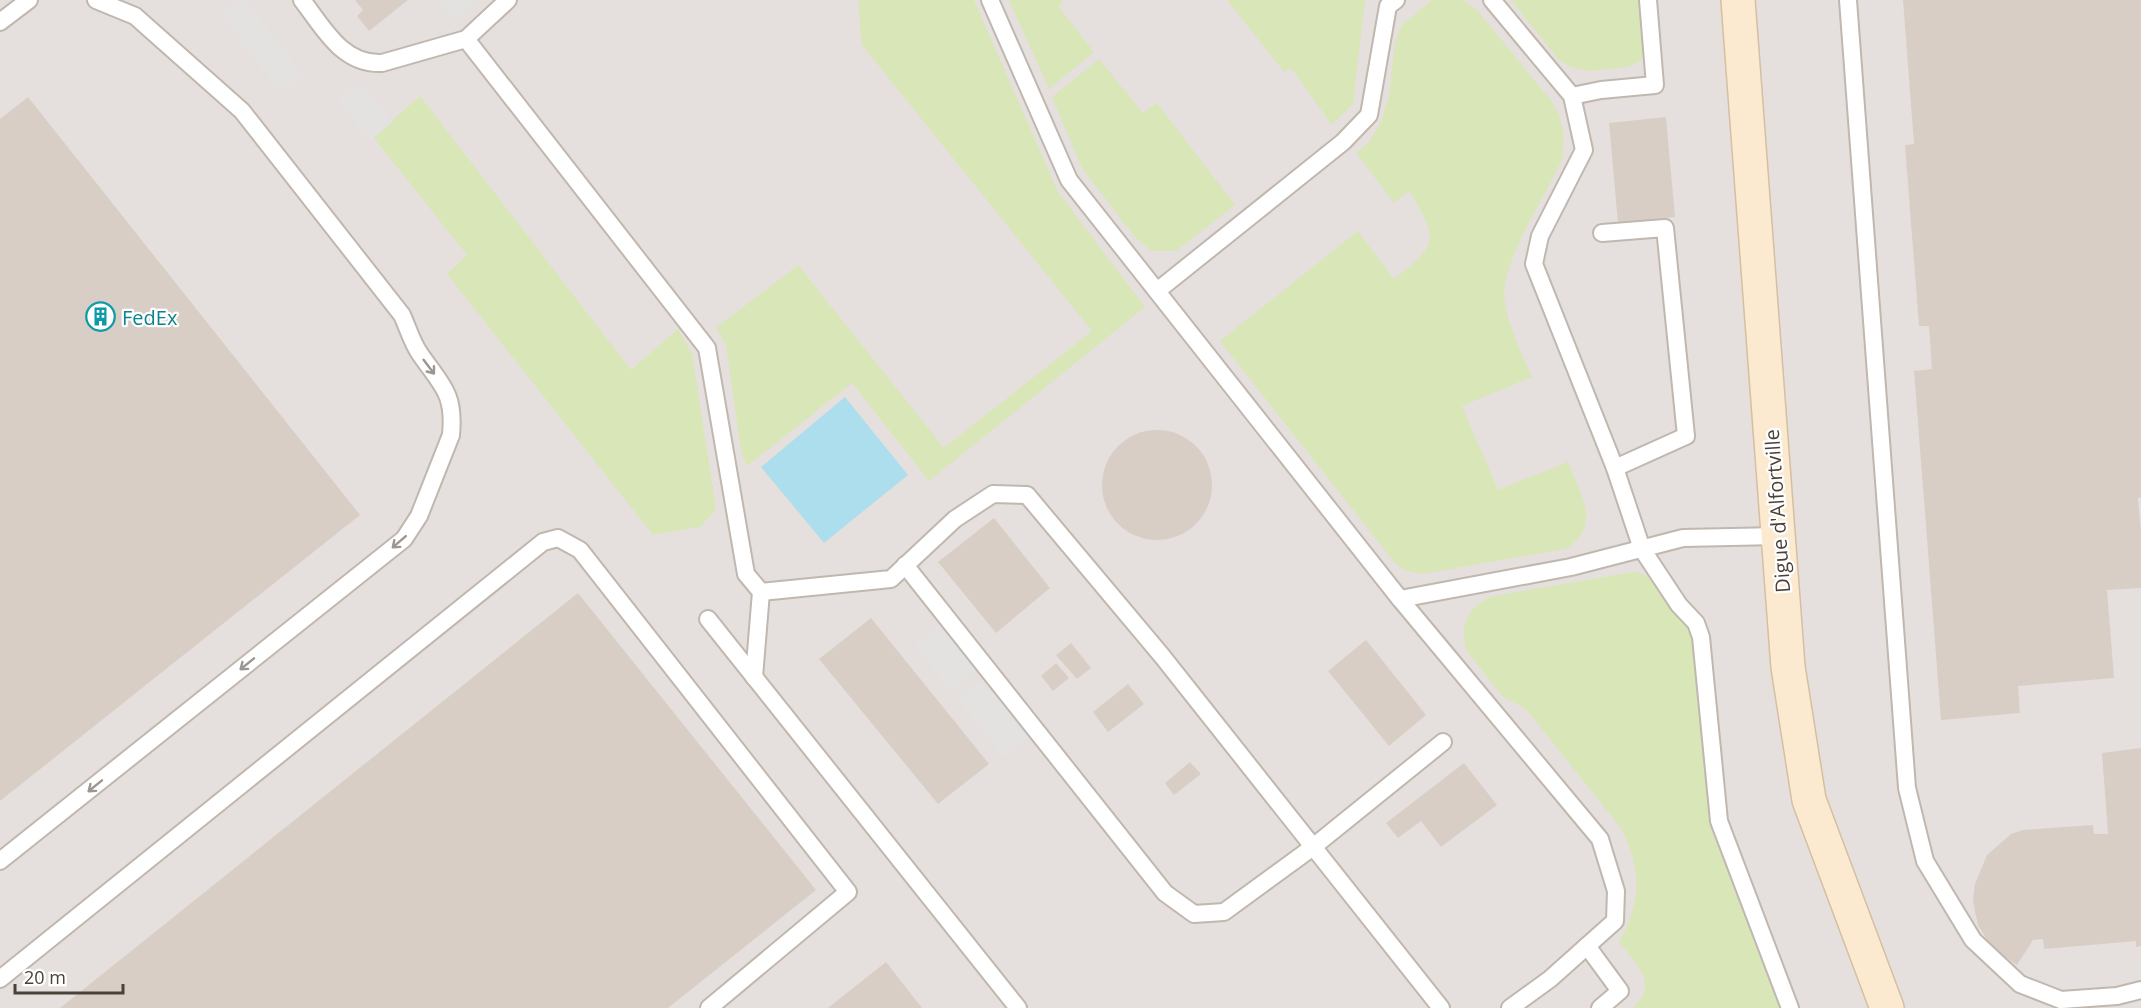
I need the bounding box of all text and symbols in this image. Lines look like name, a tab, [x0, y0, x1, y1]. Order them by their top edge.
building icon: FedEx	[85, 301, 117, 333]
place label: FedEx	[122, 304, 178, 331]
one-way arrow	[423, 358, 436, 374]
street label: Digue d'Alfortville	[1758, 428, 1796, 594]
one-way arrow	[392, 535, 407, 549]
one-way arrow	[240, 657, 256, 670]
one-way arrow	[87, 779, 103, 792]
scale bar	[15, 957, 123, 995]
text: 20 m	[24, 965, 66, 989]

